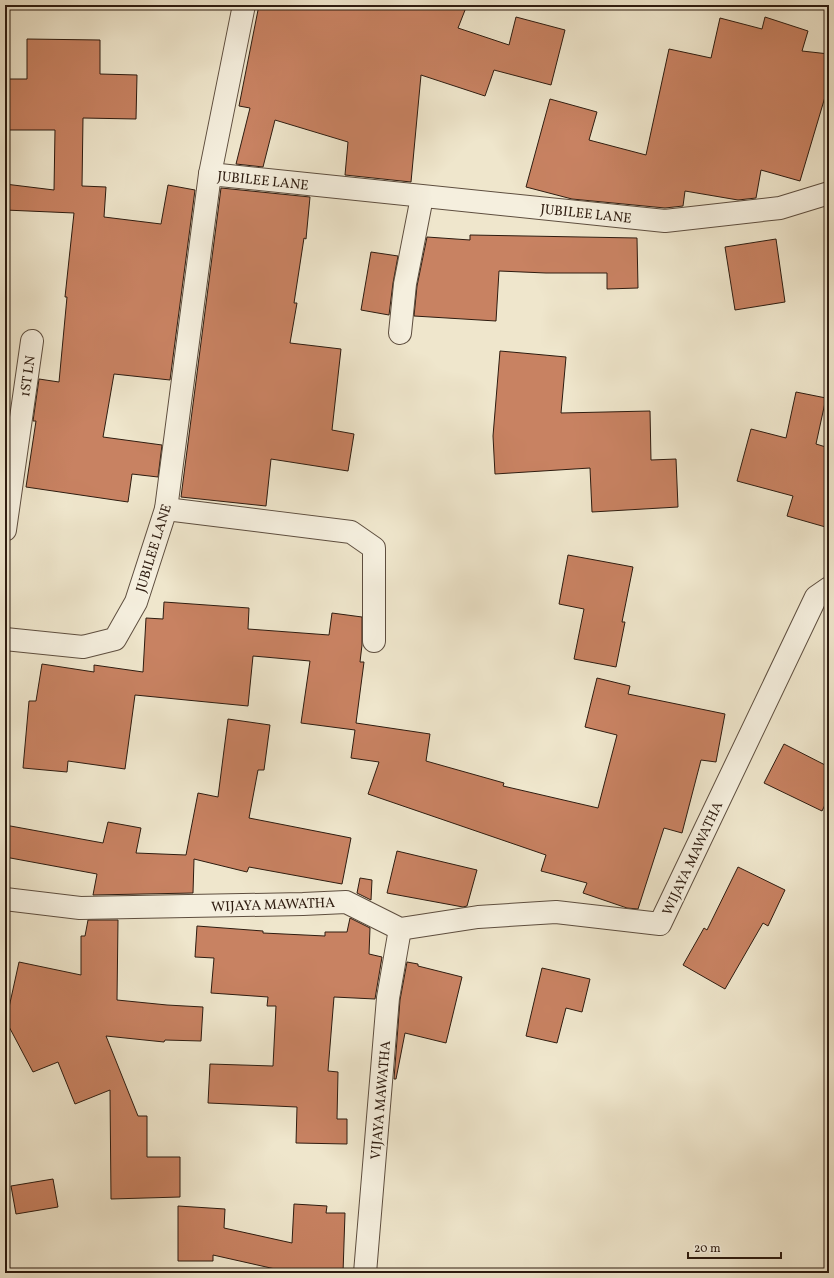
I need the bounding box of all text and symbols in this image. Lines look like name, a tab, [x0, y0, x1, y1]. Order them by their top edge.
street label: JUBILEE LANE	[216, 167, 309, 196]
street label: JUBILEE LANE	[539, 200, 632, 229]
street label: 1ST LN	[16, 354, 41, 398]
street label: JUBILEE LANE	[132, 502, 177, 595]
street label: WIJAYA MAWATHA	[659, 798, 728, 919]
street label: WIJAYA MAWATHA	[211, 894, 335, 917]
street label: VIJAYA MAWATHA	[367, 1040, 396, 1160]
scale bar	[688, 1234, 781, 1260]
text: 20 m	[694, 1241, 721, 1257]

